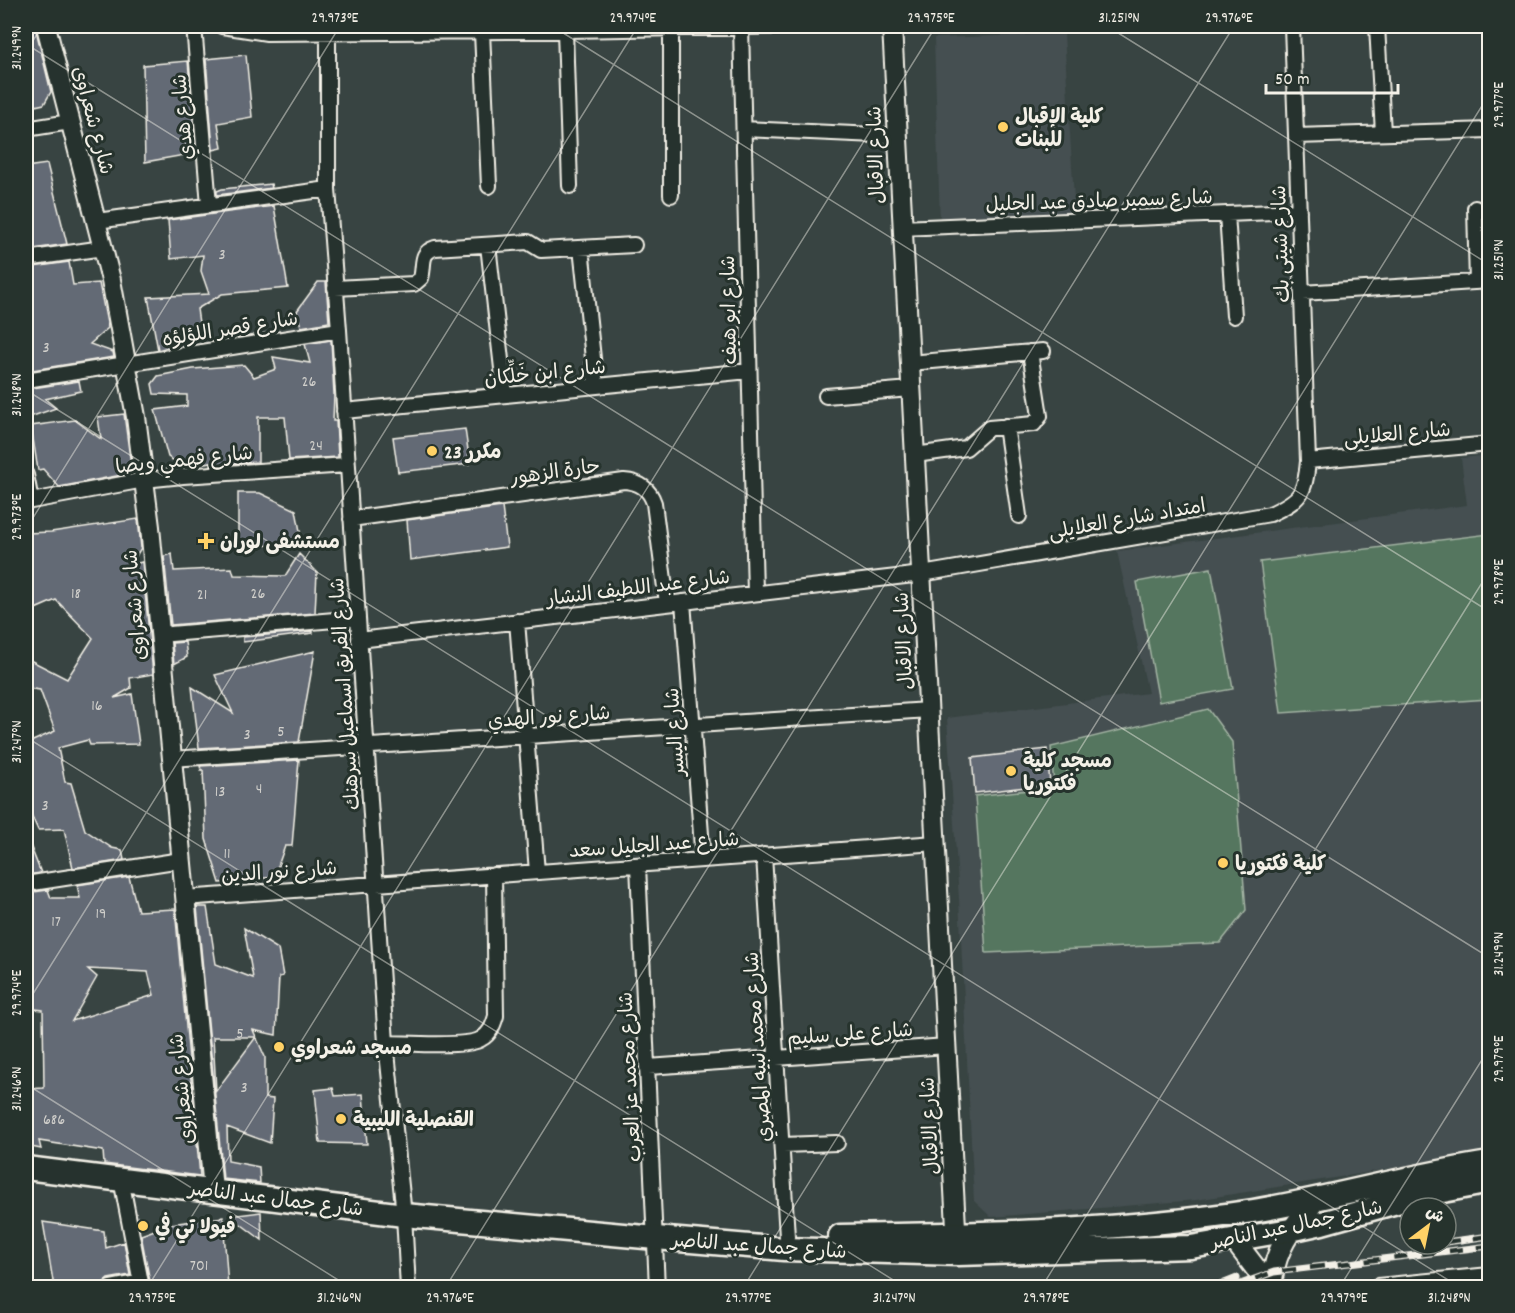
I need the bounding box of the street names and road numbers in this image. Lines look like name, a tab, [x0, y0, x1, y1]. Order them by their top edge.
street label: شارع شعراوى	[63, 63, 119, 178]
street label: شارع هدي	[167, 73, 203, 161]
street label: شارع الاقبال	[862, 105, 894, 204]
street label: شارع سمير صادق عبد الجليل	[985, 185, 1213, 221]
street label: شارع شيتى بك	[1267, 185, 1299, 303]
street label: شارع ابو هيف	[716, 255, 746, 365]
street label: شارع قصر اللؤلؤه	[160, 306, 300, 356]
street label: شارع ابن خَلِّكان	[483, 350, 607, 395]
street label: شارع العلايلى	[1343, 417, 1452, 455]
street label: شارع فهمي ويصا	[114, 441, 255, 484]
street label: حارة الزهور	[508, 454, 602, 494]
street label: امتداد شارع العلايلى	[1047, 493, 1208, 549]
street label: شارع شعراوى	[118, 548, 156, 661]
street label: شارع عبد اللطيف النشار	[543, 565, 732, 615]
street label: شارع الفريق اسماعيل سرهنك	[325, 577, 369, 811]
street label: شارع الاقبال	[889, 591, 923, 691]
street label: شارع اليسر	[660, 687, 694, 779]
street label: شارع نور الهدي	[487, 701, 612, 737]
street label: شارع عبد الجليل سعد	[568, 827, 740, 867]
street label: شارع نور الدين	[220, 856, 338, 892]
street label: شارع محمد نبيه المصري	[739, 951, 781, 1143]
street label: شارع محمد عز العرب	[614, 991, 650, 1163]
street label: شارع على سليم	[786, 1018, 914, 1054]
street label: شارع شعراوى	[164, 1032, 204, 1145]
street label: شارع الاقبال	[915, 1076, 949, 1176]
street label: شارع جمال عبد الناصر	[185, 1176, 365, 1226]
street label: شارع جمال عبد الناصر	[1206, 1195, 1385, 1259]
street label: شارع جمال عبد الناصر	[668, 1228, 847, 1268]

